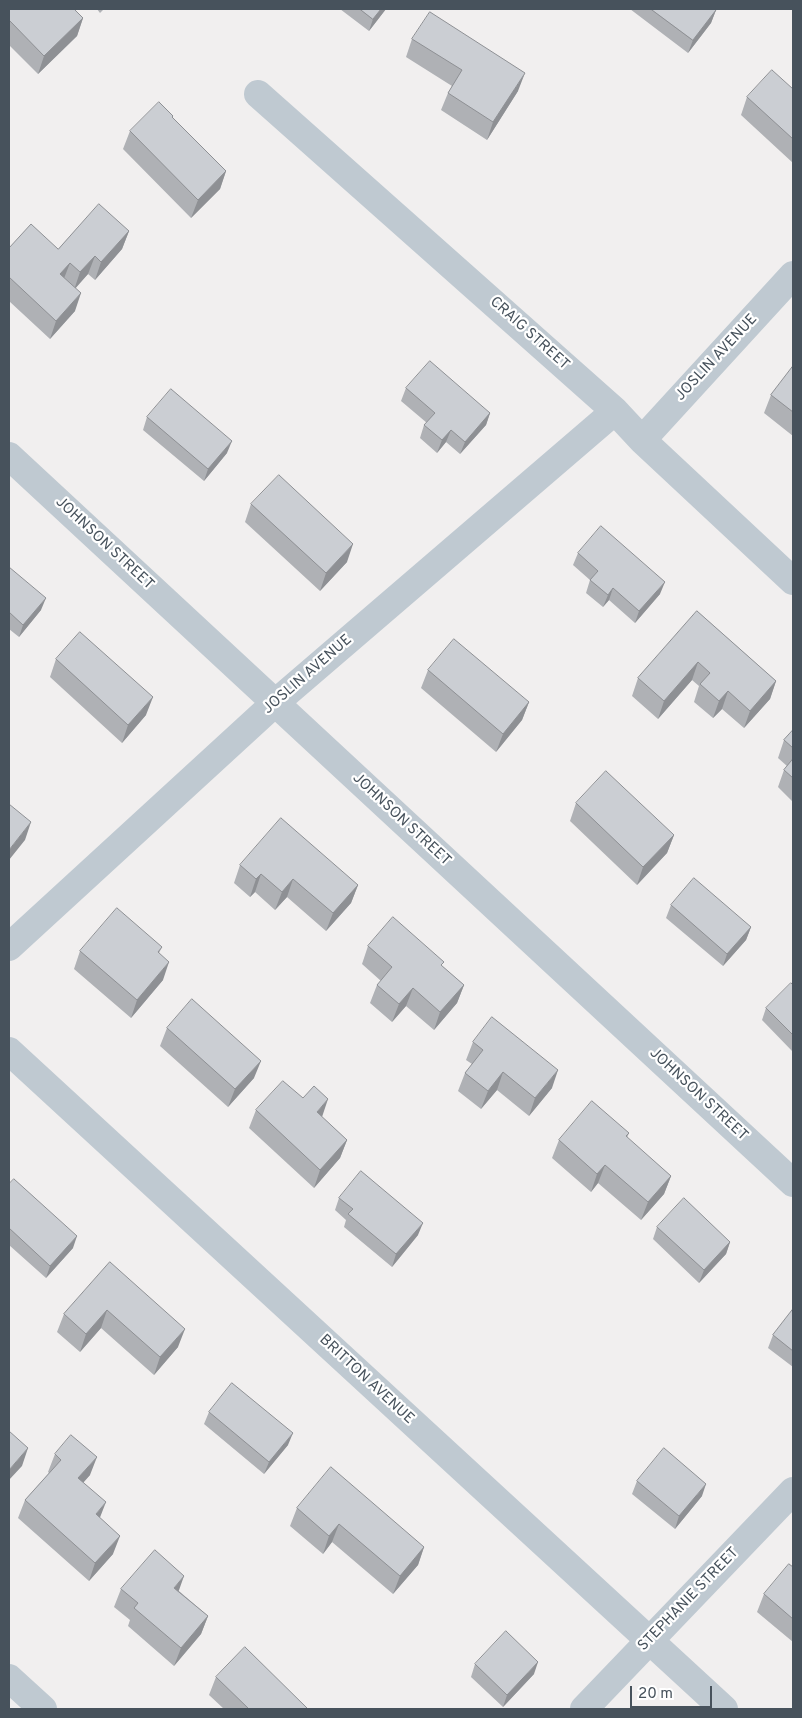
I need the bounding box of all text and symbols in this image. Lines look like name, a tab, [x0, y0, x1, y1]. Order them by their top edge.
street label: CRAIG STREET	[485, 293, 573, 375]
street label: JOSLIN AVENUE	[672, 311, 762, 405]
street label: JOHNSON STREET	[51, 494, 157, 594]
street label: JOSLIN AVENUE	[260, 631, 356, 719]
street label: JOHNSON STREET	[348, 770, 454, 870]
street label: JOHNSON STREET	[645, 1045, 751, 1145]
street label: BRITTON AVENUE	[315, 1331, 417, 1429]
street label: STEPHANIE STREET	[635, 1544, 743, 1656]
scale bar	[632, 1676, 714, 1708]
text: 20 m	[638, 1685, 673, 1704]

